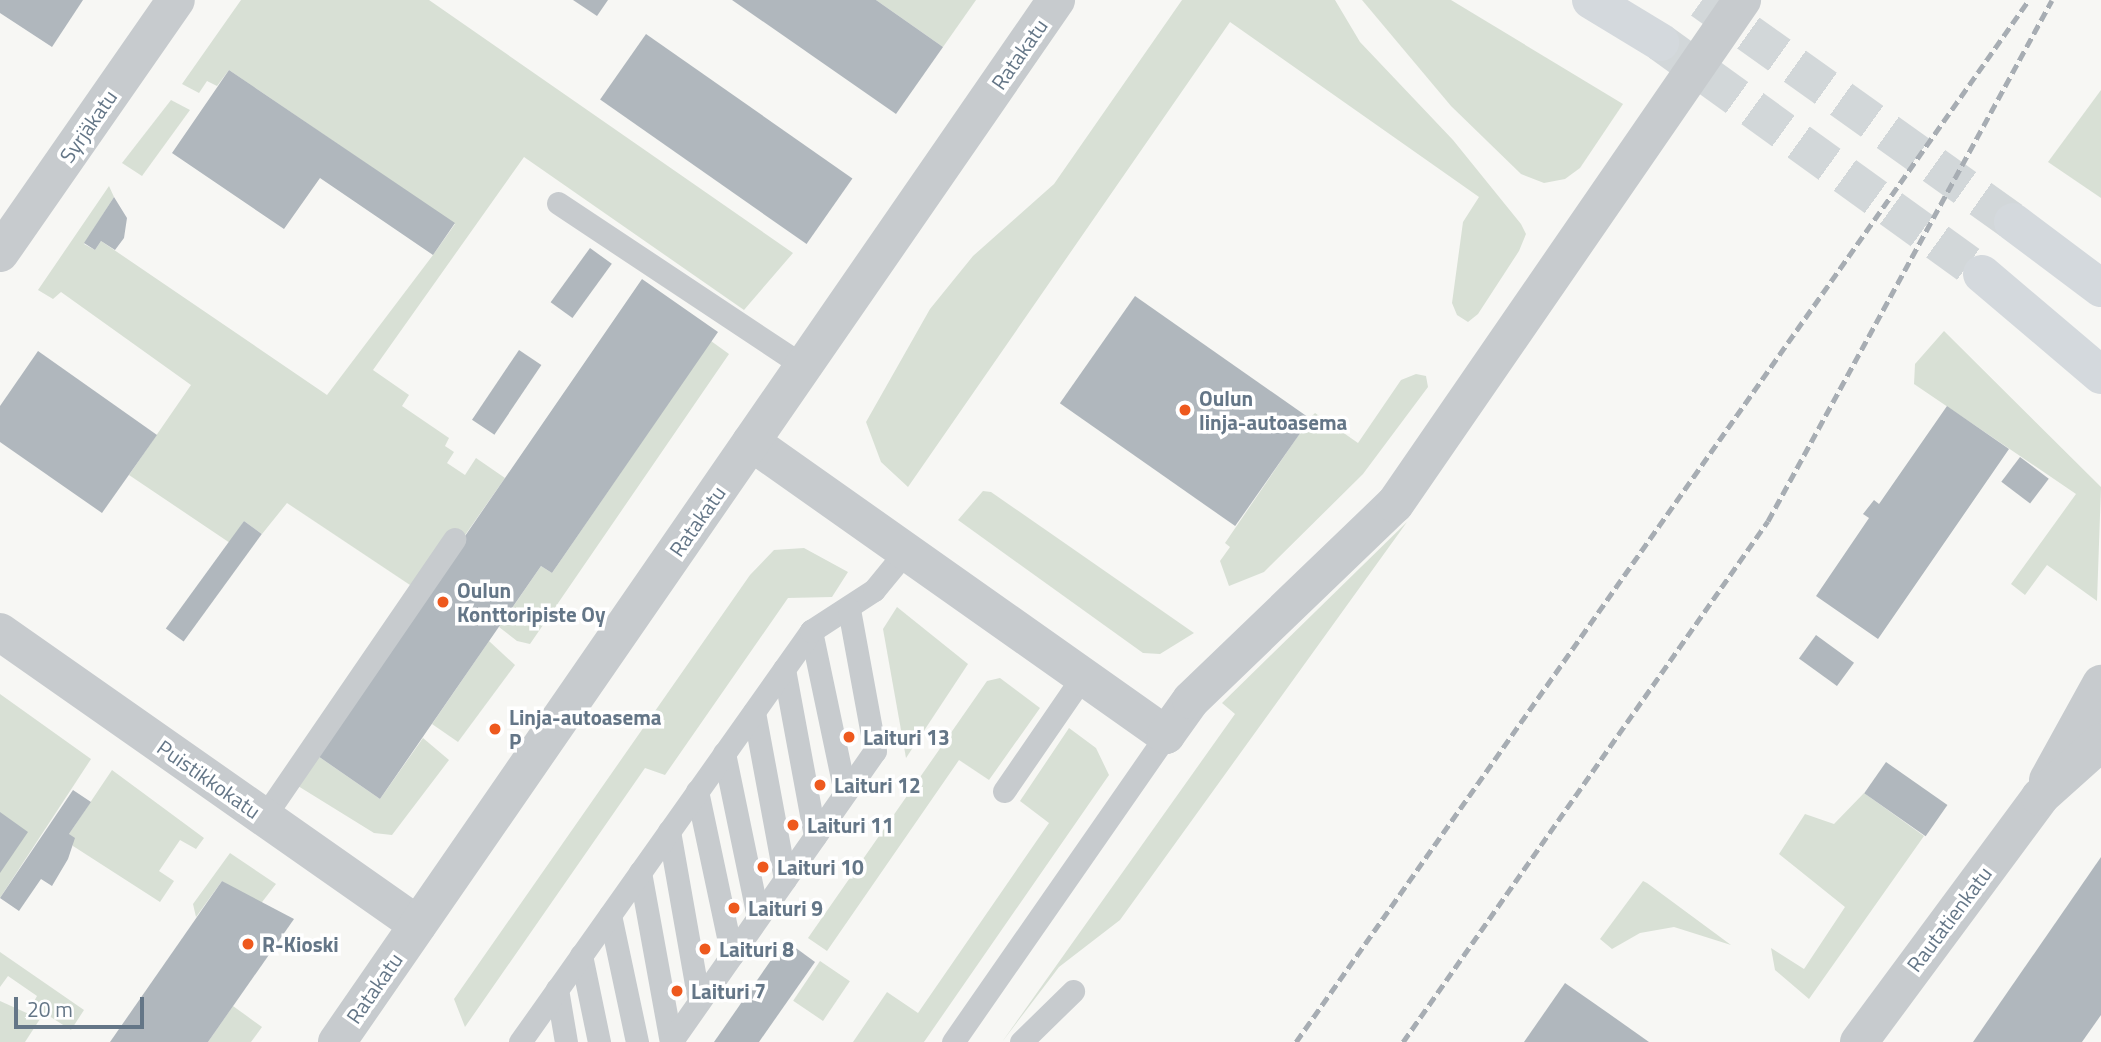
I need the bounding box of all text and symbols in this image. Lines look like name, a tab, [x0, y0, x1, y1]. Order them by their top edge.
street label: Ratakatu	[986, 14, 1052, 94]
street label: Syrjäkatu	[54, 85, 122, 167]
place label: Oulun linja-autoasema	[1199, 385, 1347, 435]
marker: Oulun linja-autoasema	[1177, 402, 1193, 418]
street label: Ratakatu	[664, 481, 730, 561]
place label: Oulun Konttoripiste Oy	[457, 577, 605, 627]
marker: Oulun Konttoripiste Oy	[435, 594, 451, 610]
place label: Linja-autoasema P	[509, 704, 662, 754]
marker: Linja-autoasema P	[487, 721, 503, 737]
place label: Laituri 13	[863, 724, 950, 750]
marker: Laituri 13	[841, 729, 857, 745]
street label: Puistikkokatu	[153, 734, 265, 824]
place label: Laituri 12	[834, 772, 921, 798]
marker: Laituri 12	[812, 777, 828, 793]
place label: Laituri 11	[807, 812, 894, 838]
marker: Laituri 11	[785, 817, 801, 833]
place label: Laituri 10	[777, 854, 864, 880]
marker: Laituri 10	[755, 859, 771, 875]
street label: Rautatienkatu	[1901, 861, 1997, 977]
place label: Laituri 9	[748, 895, 823, 921]
marker: Laituri 9	[726, 900, 742, 916]
place label: R-Kioski	[262, 931, 339, 957]
marker: R-Kioski	[240, 936, 256, 952]
place label: Laituri 8	[719, 936, 794, 962]
marker: Laituri 8	[697, 941, 713, 957]
street label: Ratakatu	[341, 948, 407, 1028]
place label: Laituri 7	[691, 978, 766, 1004]
scale bar	[18, 982, 147, 1026]
marker: Laituri 7	[669, 983, 685, 999]
text: 20 m	[27, 993, 73, 1025]

